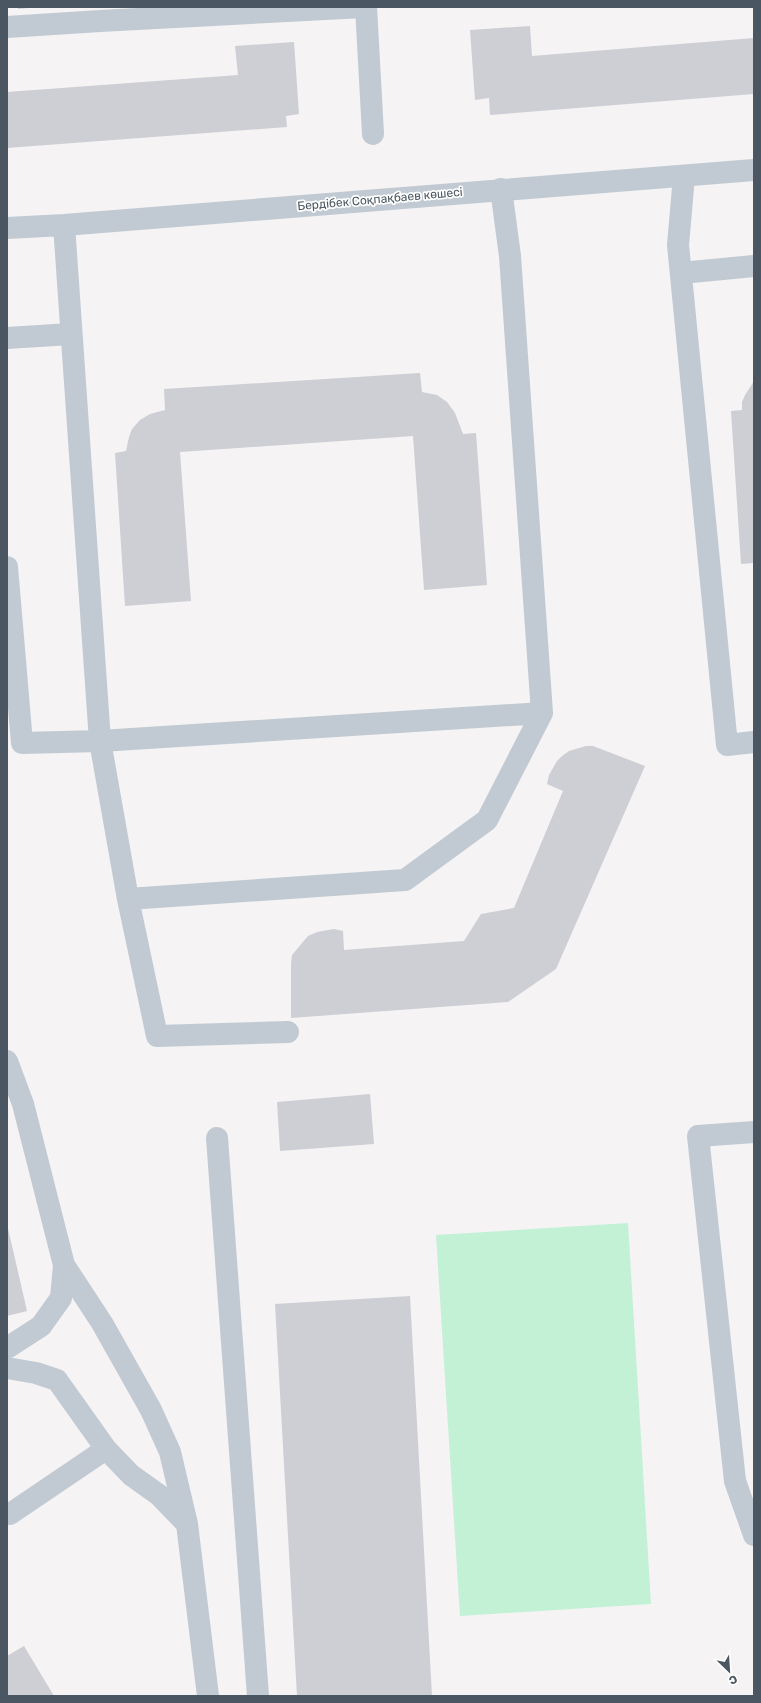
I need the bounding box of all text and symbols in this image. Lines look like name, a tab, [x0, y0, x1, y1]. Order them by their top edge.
street label: Бердібек Соқпақбаев көшесі	[297, 185, 463, 213]
north arrow	[709, 1651, 749, 1691]
text: С	[727, 1672, 739, 1687]

